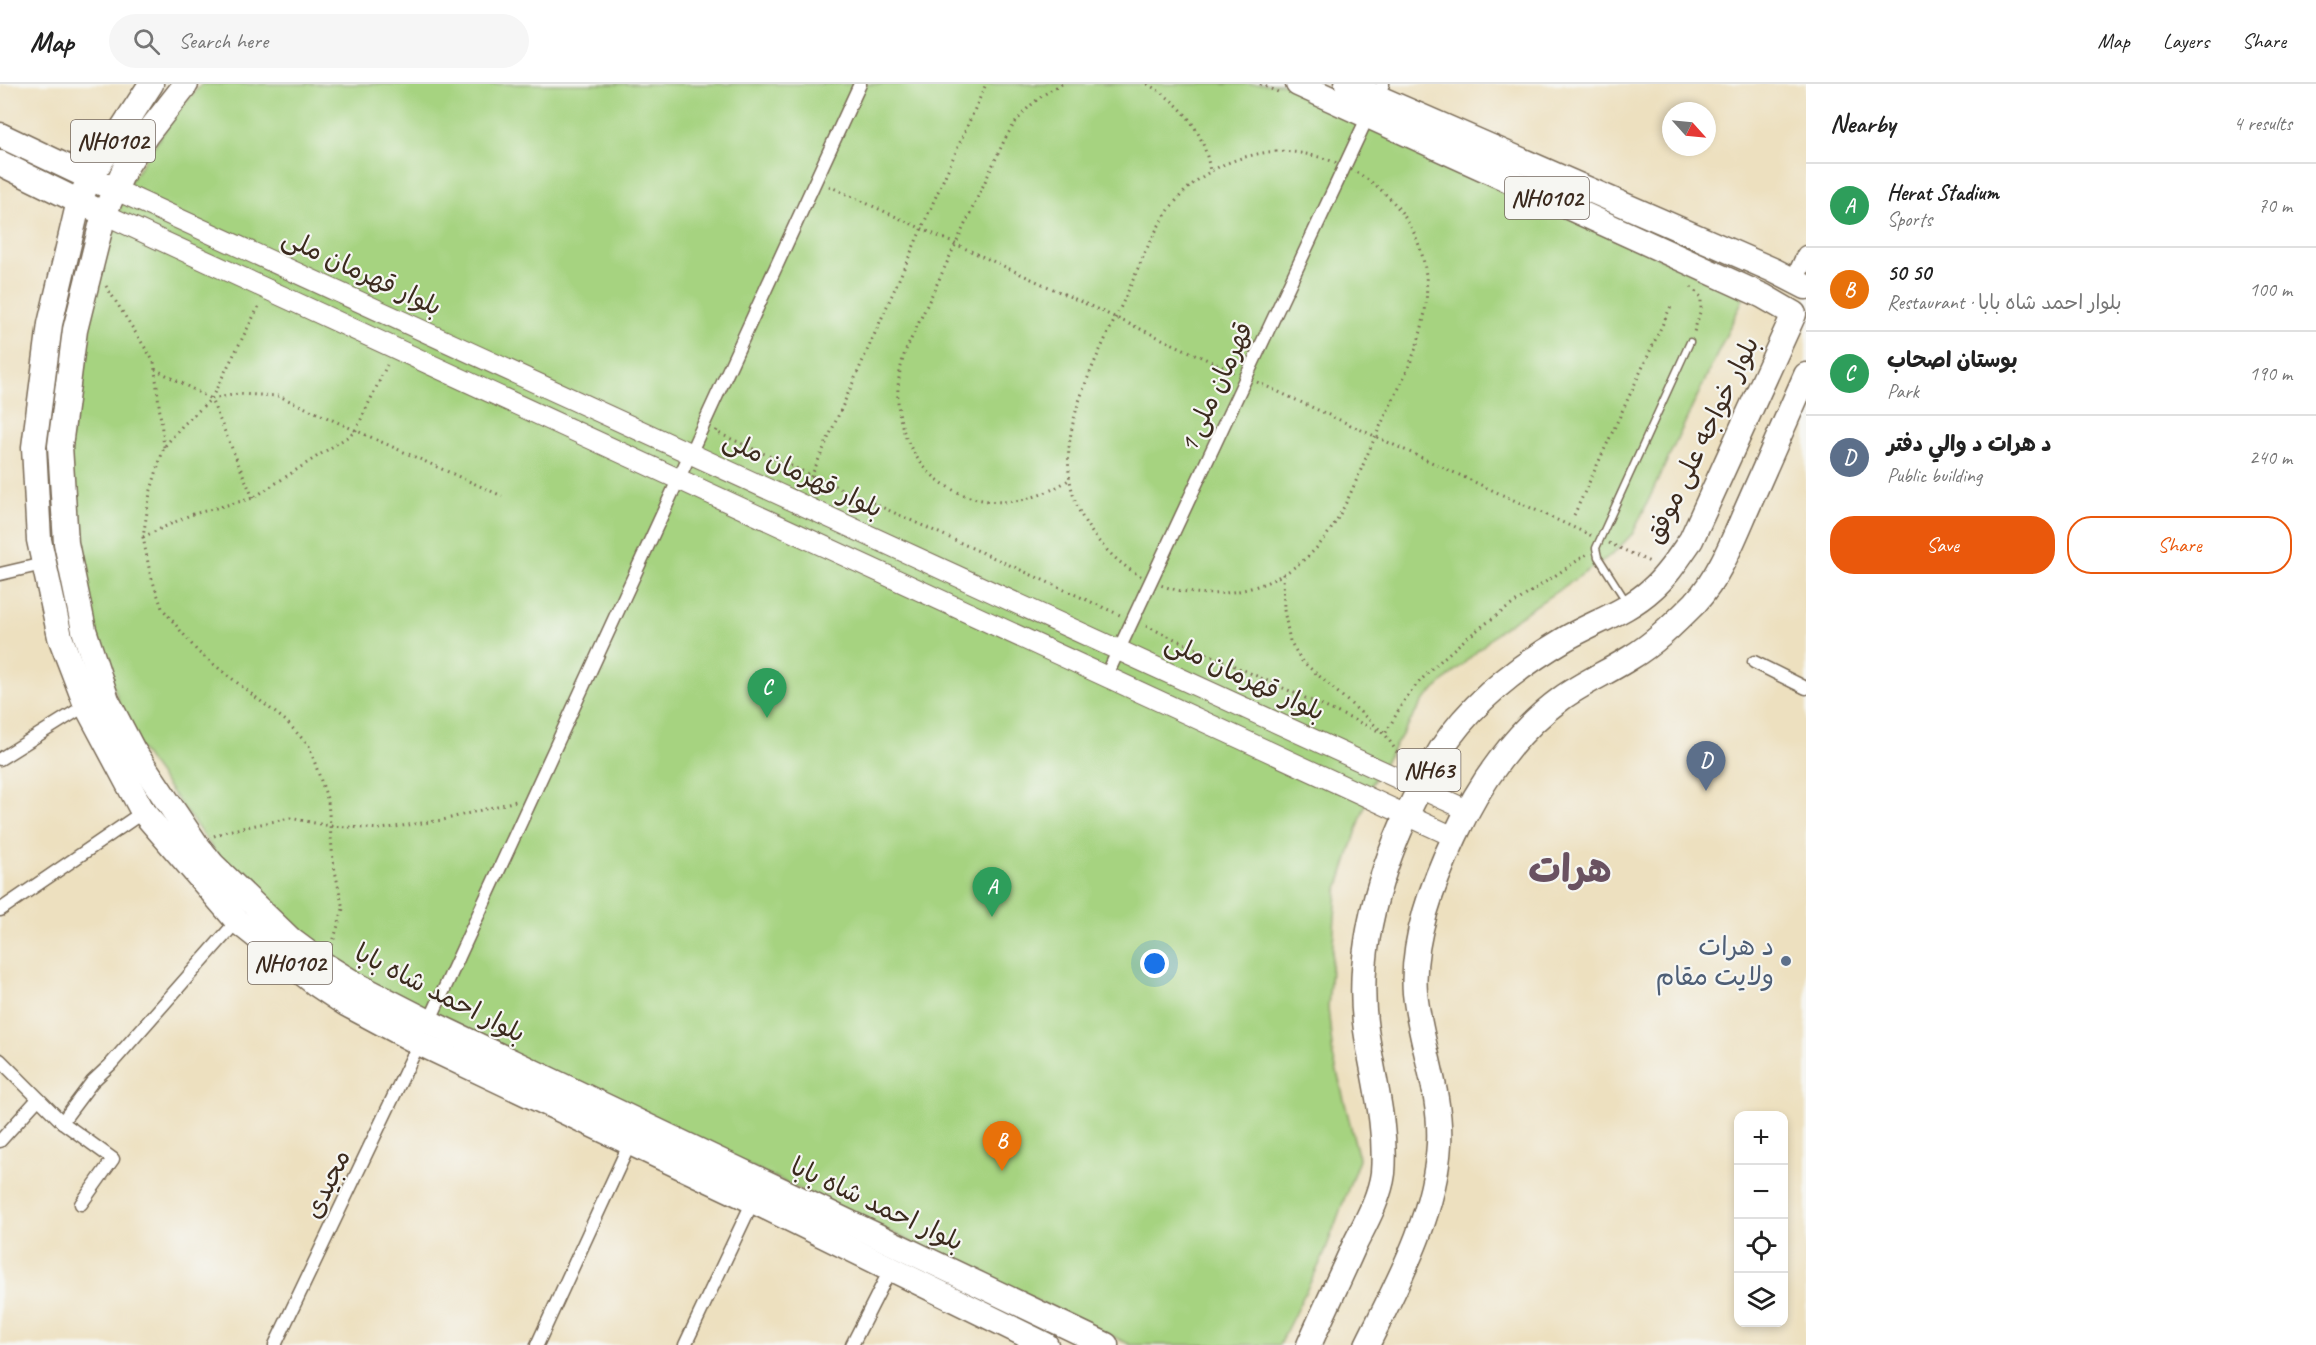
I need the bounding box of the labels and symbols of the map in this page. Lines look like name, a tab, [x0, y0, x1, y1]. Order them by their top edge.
north arrow	[1662, 102, 1716, 156]
road number: NH0102	[71, 120, 155, 162]
road number: NH0102	[1505, 177, 1589, 219]
street label: بلوار قهرمان ملی	[277, 221, 447, 323]
street label: قهرمان ملی 1	[1171, 317, 1261, 457]
street label: بلوار خواجه علی موفق	[1638, 331, 1766, 549]
street label: بلوار قهرمان ملی	[718, 423, 888, 525]
street label: بلوار قهرمان ملی	[1160, 626, 1330, 728]
pin: C	[748, 668, 786, 718]
pin: D	[1686, 742, 1726, 791]
road number: NH63	[1398, 749, 1460, 791]
district label: هرات	[1528, 846, 1612, 893]
pin: A	[972, 868, 1012, 917]
place label: د هرات ولایت مقام	[1655, 930, 1774, 996]
street label: بلوار احمد شاه بابا	[349, 936, 531, 1050]
road number: NH0102	[248, 942, 332, 984]
your location	[1140, 949, 1169, 978]
marker: د هرات ولایت مقام	[1779, 954, 1793, 968]
pin: B	[982, 1122, 1022, 1171]
street label: مجیدی	[296, 1144, 358, 1224]
street label: بلوار احمد شاه بابا	[785, 1150, 969, 1258]

